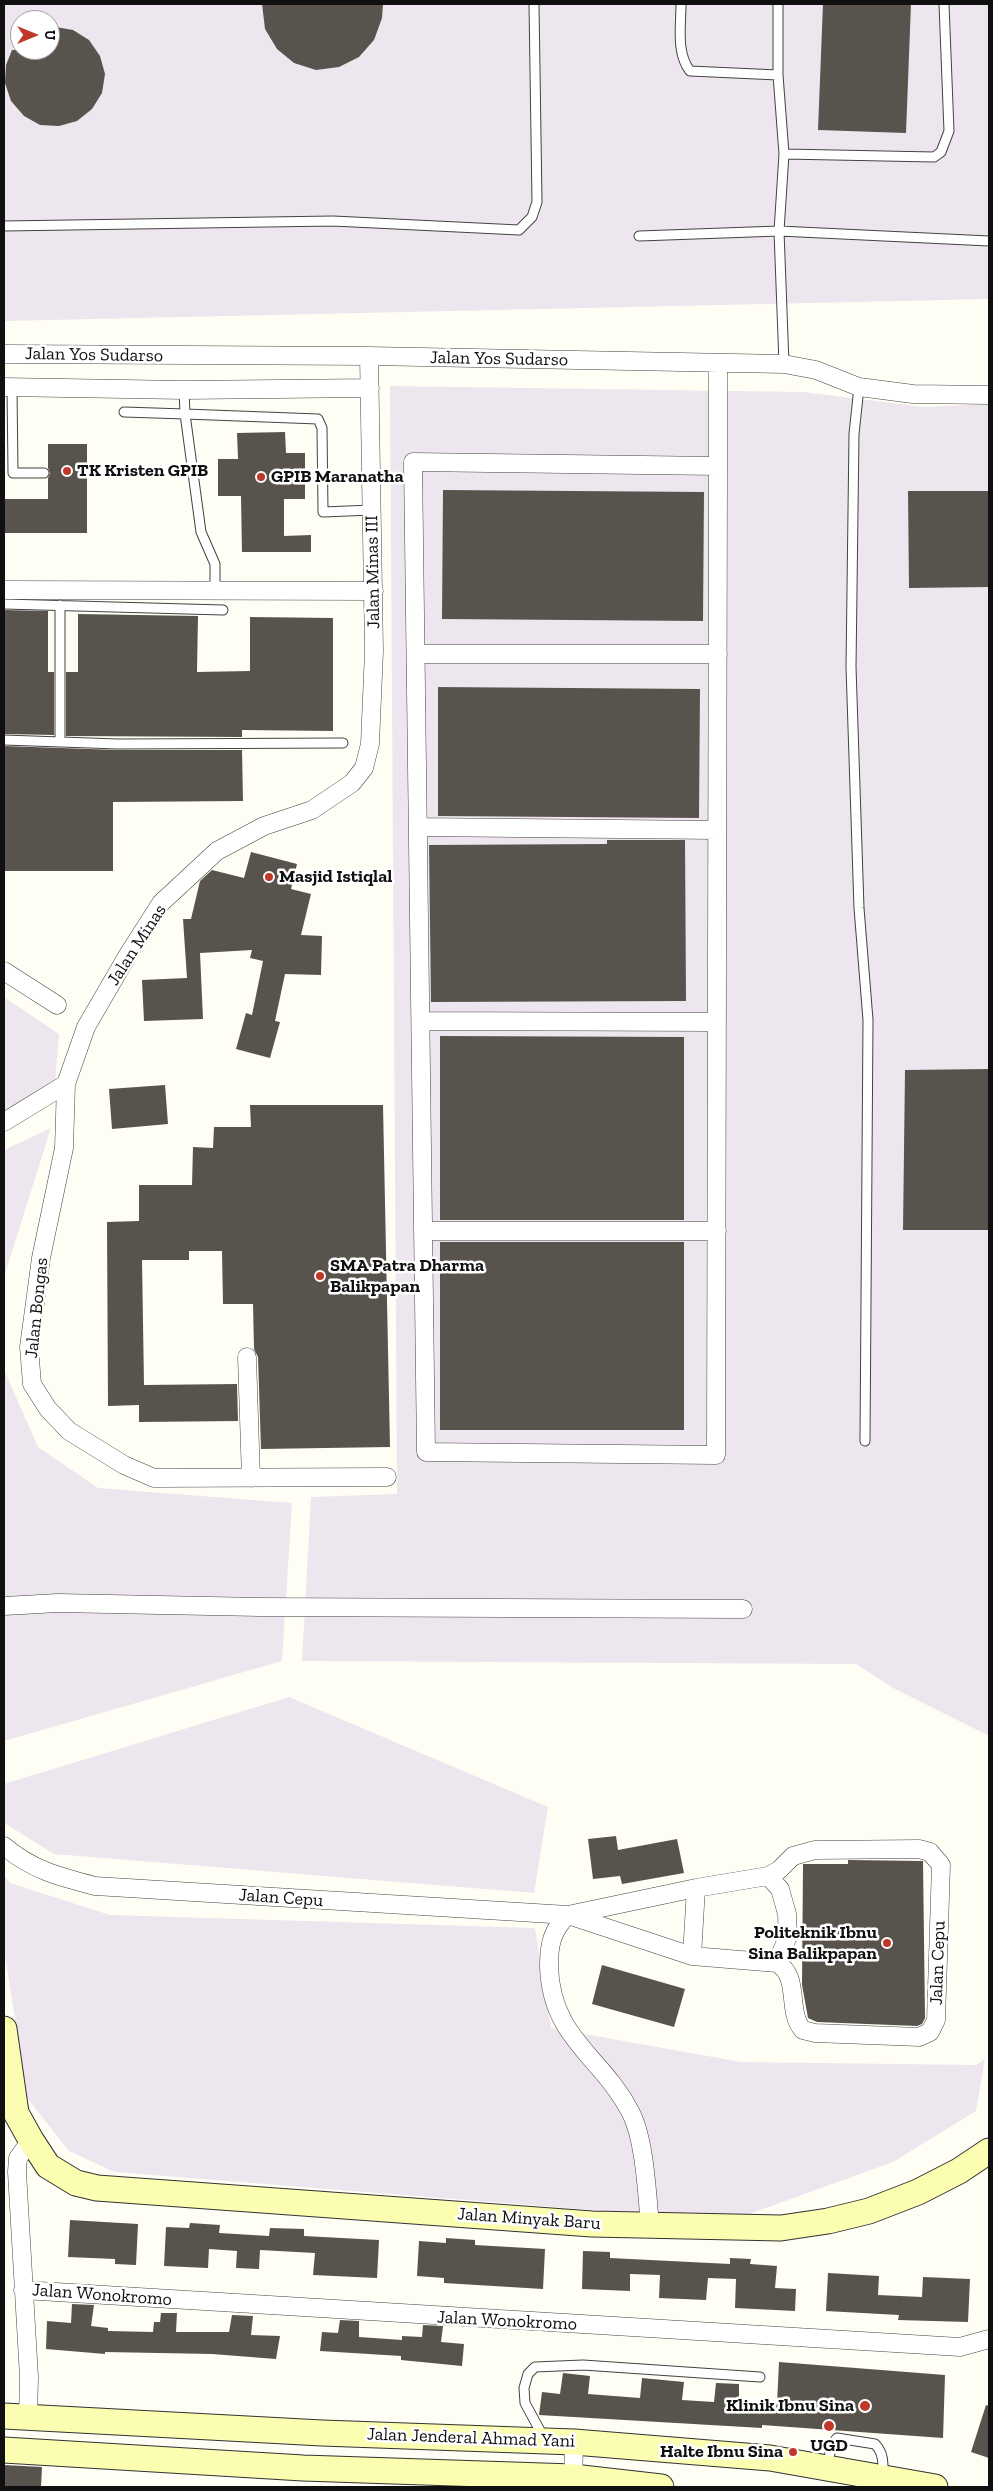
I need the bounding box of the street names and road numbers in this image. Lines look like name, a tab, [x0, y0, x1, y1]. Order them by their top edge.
street label: Jalan Yos Sudarso	[25, 343, 163, 367]
street label: Jalan Yos Sudarso	[430, 347, 568, 371]
street label: Jalan Minas III	[361, 515, 385, 629]
street label: Jalan Minas	[103, 900, 171, 990]
street label: Jalan Bongas	[21, 1257, 53, 1359]
street label: Jalan Cepu	[238, 1884, 324, 1912]
street label: Jalan Cepu	[926, 1920, 950, 2006]
street label: Jalan Minyak Baru	[457, 2203, 601, 2235]
street label: Jalan Wonokromo	[31, 2279, 173, 2311]
street label: Jalan Wonokromo	[437, 2307, 577, 2335]
street label: Jalan Jenderal Ahmad Yani	[367, 2424, 575, 2452]

